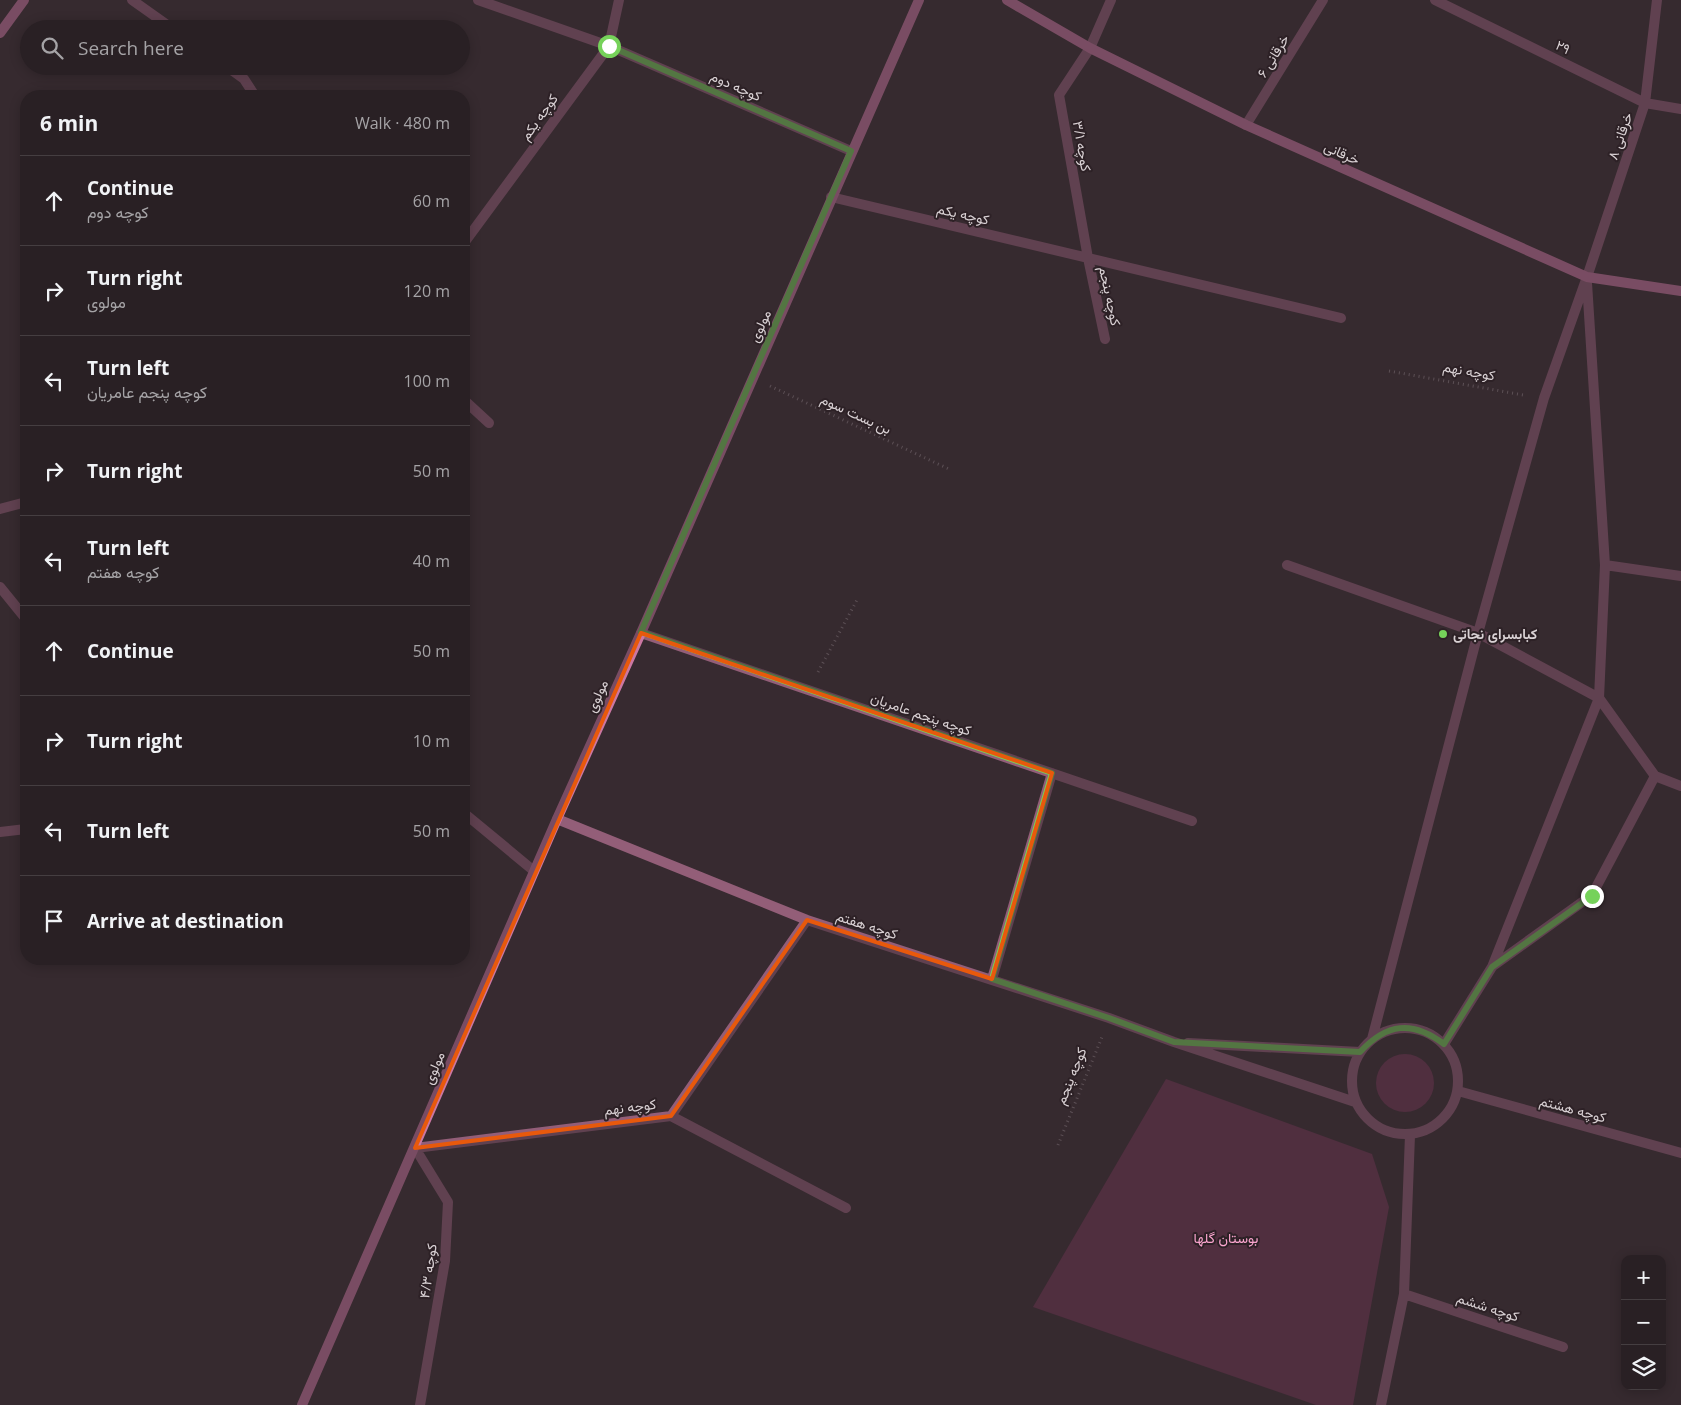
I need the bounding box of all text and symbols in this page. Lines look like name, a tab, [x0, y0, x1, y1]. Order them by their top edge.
search box	[20, 20, 470, 75]
street label: خرقانی ۶	[1252, 31, 1293, 81]
icon: search	[38, 34, 66, 62]
text: Search here	[78, 35, 184, 61]
route start	[598, 35, 621, 58]
street label: ۲۹	[1553, 35, 1574, 58]
street label: کوچه دوم	[707, 66, 765, 106]
street label: کوچه یکم	[515, 90, 563, 144]
text: 6 min	[40, 109, 98, 137]
street label: خرقانی ۸	[1603, 110, 1636, 162]
text: Walk · 480 m	[355, 112, 450, 134]
street label: کوچه ۳/۱	[1068, 119, 1096, 173]
street label: خرقانی	[1321, 136, 1363, 169]
text: Continue	[87, 175, 174, 201]
icon: ahead	[40, 187, 68, 215]
text: 60 m	[413, 190, 450, 212]
street label: کوچه یکم	[935, 198, 991, 230]
text: کوچه دوم	[87, 201, 149, 223]
street label: کوچه پنجم	[1094, 264, 1126, 328]
text: Turn right	[87, 265, 182, 291]
icon: right	[40, 277, 68, 305]
text: 120 m	[404, 280, 450, 302]
text: مولوی	[87, 291, 126, 313]
street label: مولوی	[744, 306, 775, 345]
text: Turn left	[87, 355, 169, 381]
street label: کوچه نهم	[1441, 357, 1497, 385]
icon: left	[40, 367, 68, 395]
text: 100 m	[404, 370, 450, 392]
text: کوچه پنجم عامریان	[87, 381, 207, 403]
street label: بن بست سوم	[818, 389, 895, 438]
icon: right	[40, 457, 68, 485]
text: Turn right	[87, 458, 182, 484]
text: 50 m	[413, 460, 450, 482]
text: Turn left	[87, 535, 169, 561]
icon: left	[40, 547, 68, 575]
text: 40 m	[413, 550, 450, 572]
text: کوچه هفتم	[87, 561, 159, 583]
place label: کبابسرای نجاتی	[1453, 624, 1537, 643]
marker: کبابسرای نجاتی	[1437, 628, 1449, 640]
icon: ahead	[40, 637, 68, 665]
text: Continue	[87, 638, 174, 664]
text: 50 m	[413, 640, 450, 662]
street label: مولوی	[581, 676, 612, 715]
street label: کوچه پنجم عامریان	[868, 687, 974, 741]
icon: right	[40, 727, 68, 755]
text: Turn right	[87, 728, 182, 754]
text: 10 m	[413, 730, 450, 752]
icon: left	[40, 817, 68, 845]
text: Turn left	[87, 818, 169, 844]
text: 50 m	[413, 820, 450, 842]
route end	[1581, 885, 1604, 908]
street label: کوچه هفتم	[834, 906, 900, 944]
icon: arrive	[40, 907, 68, 935]
text: Arrive at destination	[87, 908, 284, 934]
street label: کوچه پنجم	[1050, 1044, 1092, 1108]
street label: مولوی	[418, 1049, 449, 1087]
street label: کوچه هشتم	[1537, 1091, 1609, 1127]
street label: کوچه نهم	[603, 1094, 657, 1120]
park label: بوستان گلها	[1194, 1228, 1258, 1247]
street label: کوچه ۴/۳	[414, 1242, 442, 1300]
map controls	[1621, 1255, 1666, 1390]
button: +	[1621, 1255, 1666, 1300]
street label: کوچه ششم	[1454, 1288, 1522, 1326]
button: −	[1621, 1300, 1666, 1345]
button: layers	[1621, 1345, 1666, 1390]

